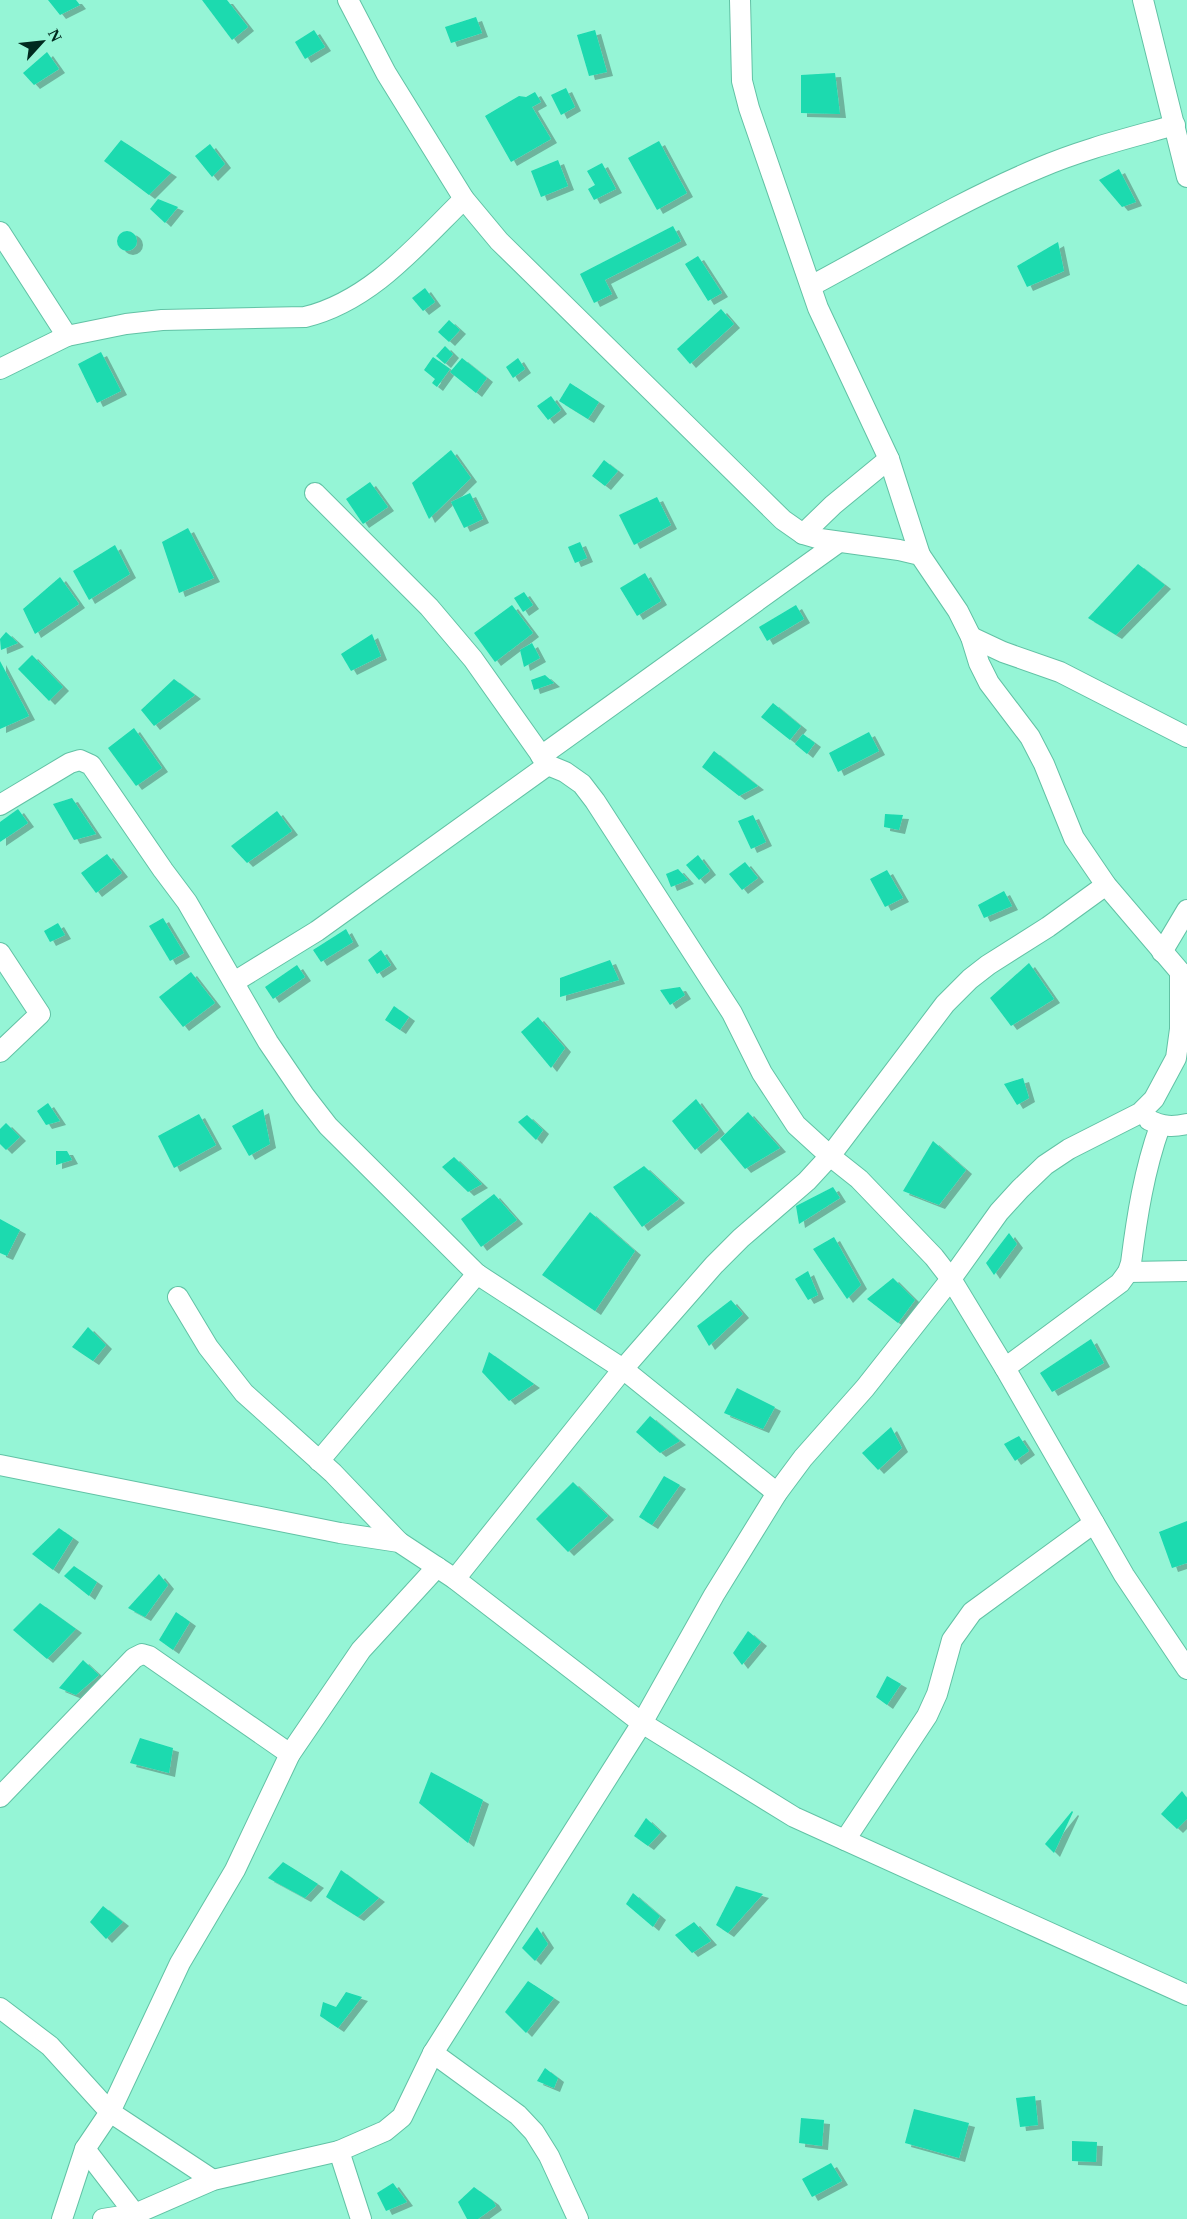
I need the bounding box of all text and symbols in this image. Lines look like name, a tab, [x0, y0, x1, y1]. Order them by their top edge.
north arrow	[12, 12, 72, 72]
text: N	[45, 26, 65, 45]

